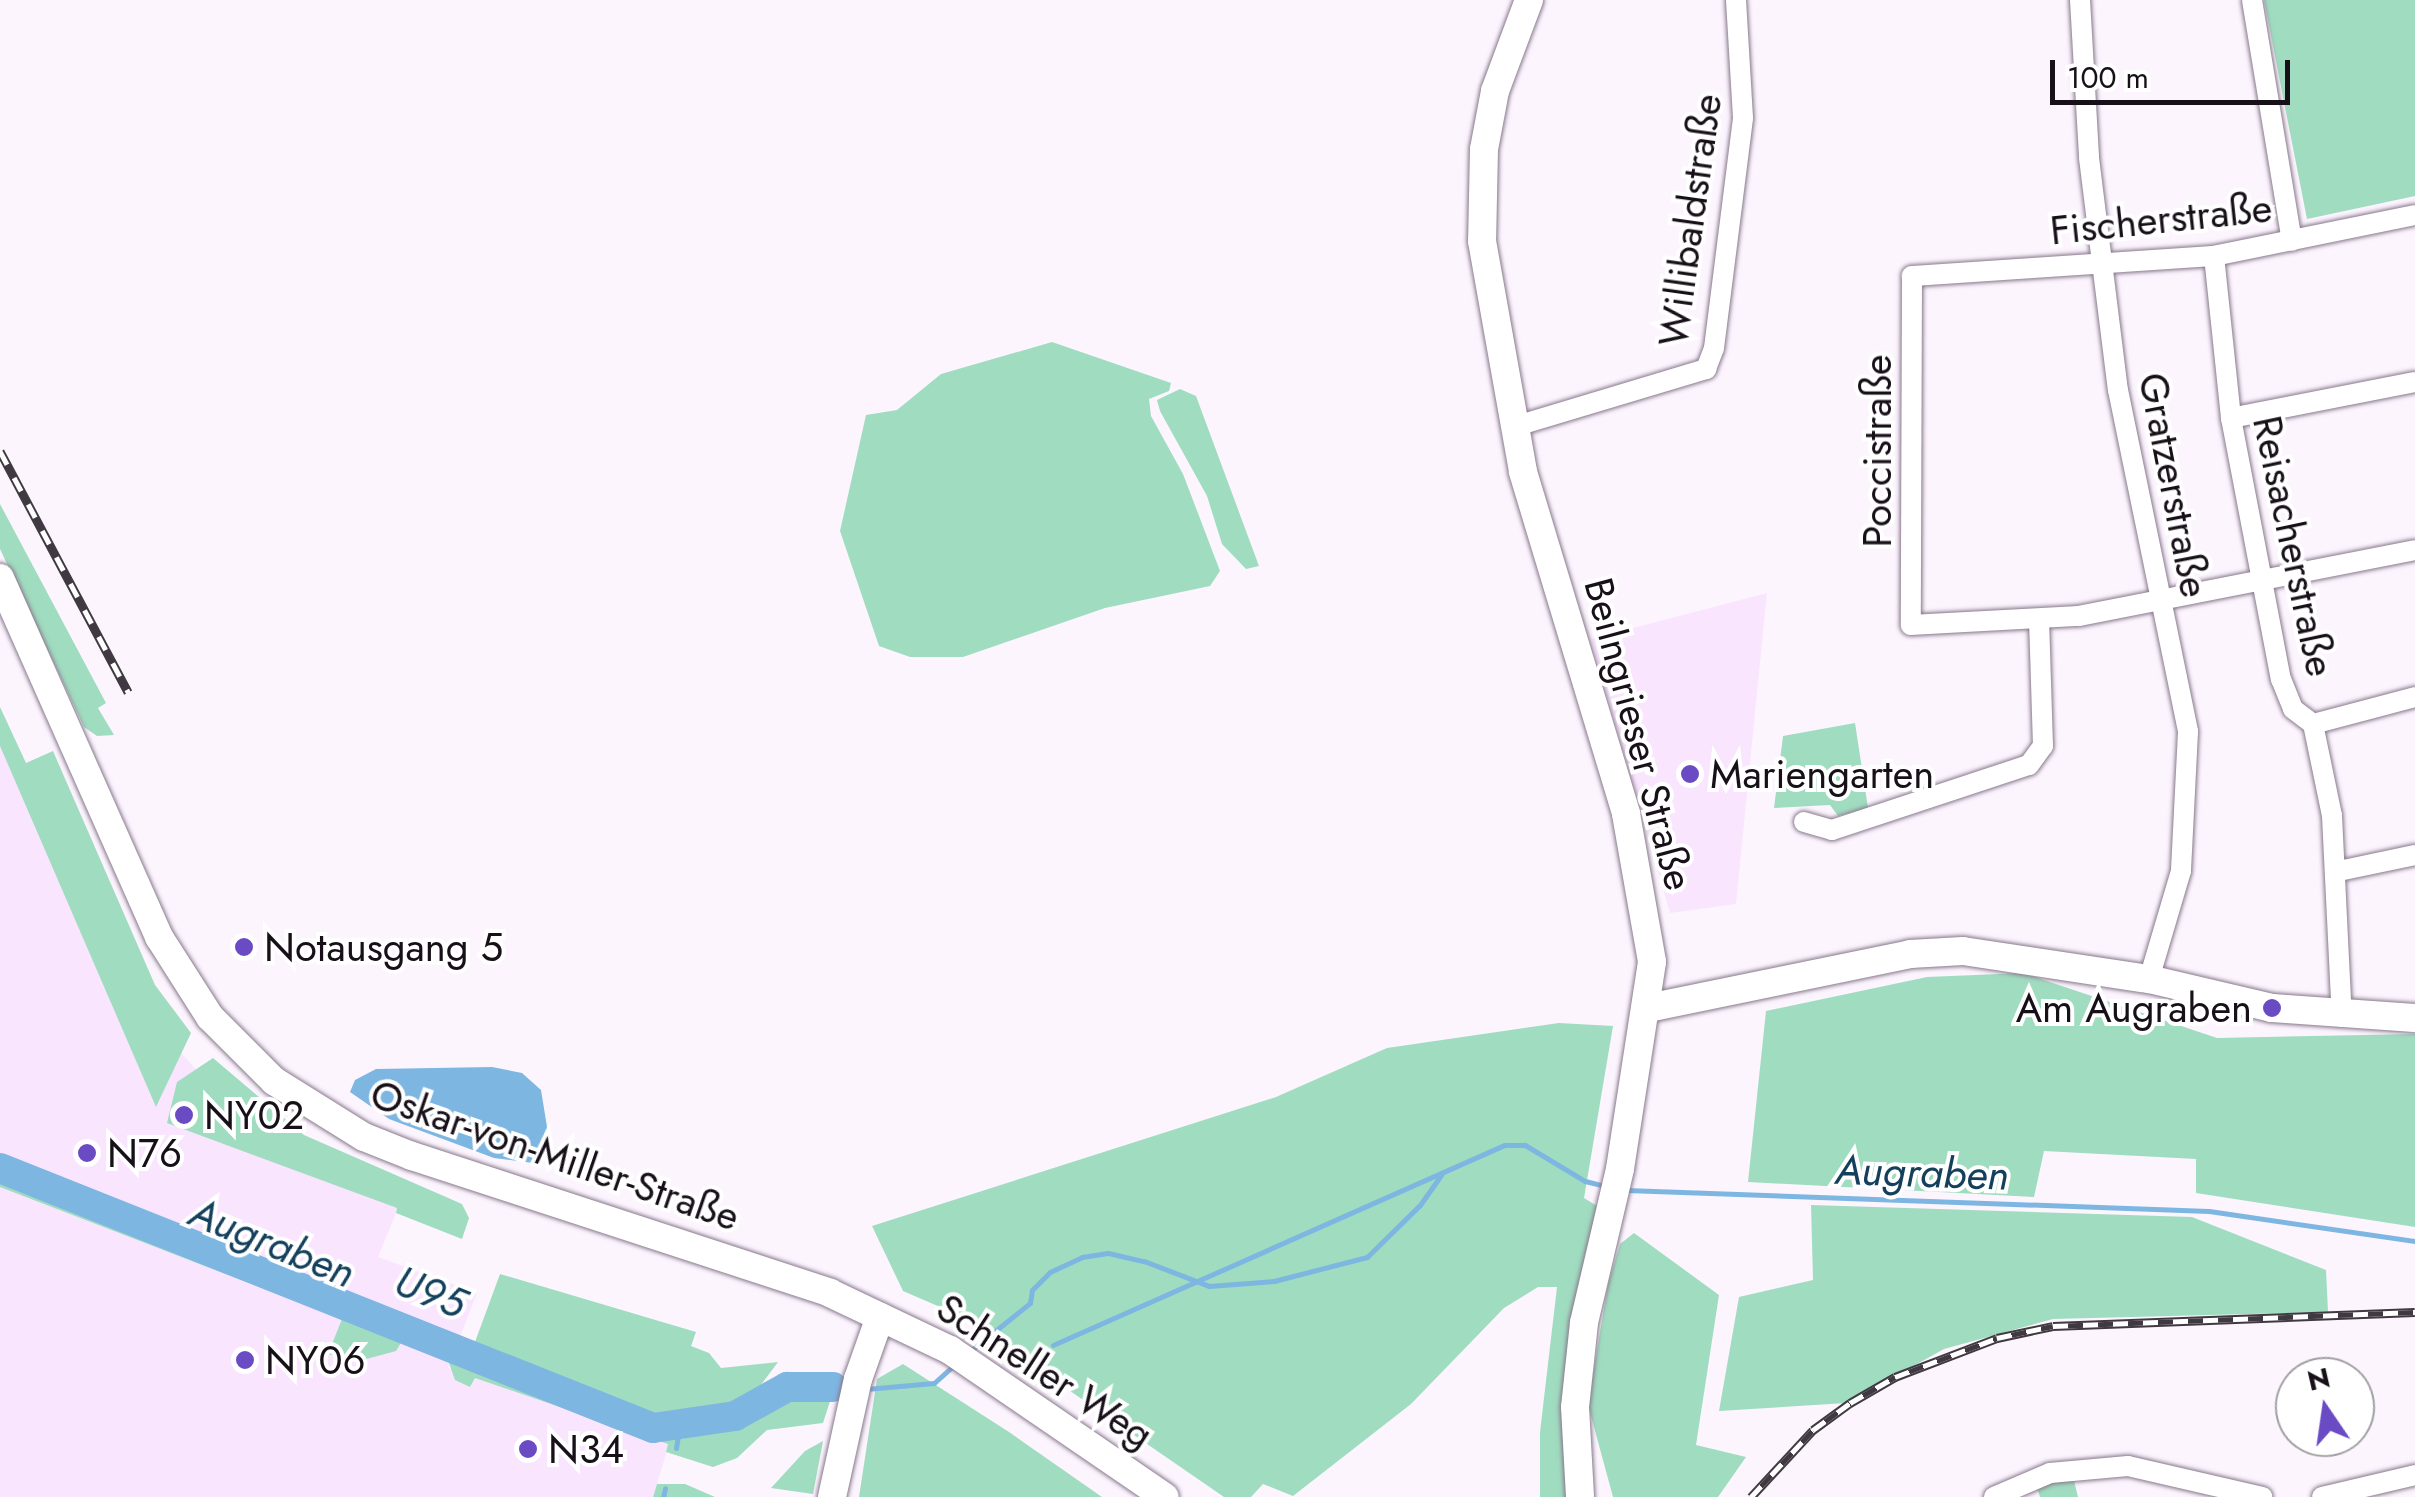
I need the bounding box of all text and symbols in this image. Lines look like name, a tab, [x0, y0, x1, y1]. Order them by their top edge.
scale bar	[2055, 40, 2295, 102]
text: 100 m	[2067, 56, 2149, 99]
street label: Willibaldstraße	[1649, 91, 1731, 349]
street label: Fischerstraße	[2048, 183, 2274, 255]
street label: Poccistraße	[1853, 354, 1901, 548]
street label: Gratzerstraße	[2129, 369, 2219, 601]
street label: Reisacherstraße	[2243, 411, 2345, 681]
street label: Beilngrieser Straße	[1574, 573, 1704, 895]
place label: Mariengarten	[1710, 750, 1934, 798]
marker: Mariengarten	[1679, 763, 1701, 785]
place label: Notausgang 5	[264, 923, 503, 971]
marker: Notausgang 5	[233, 936, 255, 958]
place label: Am Augraben	[2016, 984, 2252, 1032]
marker: Am Augraben	[2261, 997, 2283, 1019]
street label: Oskar-von-Miller-Straße	[364, 1069, 746, 1241]
place label: NY02	[204, 1091, 304, 1139]
marker: NY02	[173, 1104, 195, 1126]
place label: N76	[107, 1129, 182, 1177]
marker: N76	[76, 1142, 98, 1164]
water label: Augraben	[1834, 1145, 2010, 1201]
water label: Augraben	[182, 1187, 362, 1299]
water label: U95	[387, 1256, 473, 1330]
street label: Schneller Weg	[928, 1283, 1162, 1459]
place label: NY06	[265, 1336, 365, 1384]
marker: NY06	[234, 1349, 256, 1371]
north arrow	[2275, 1357, 2375, 1457]
text: N	[2303, 1357, 2334, 1402]
place label: N34	[548, 1425, 624, 1473]
marker: N34	[517, 1438, 539, 1460]

